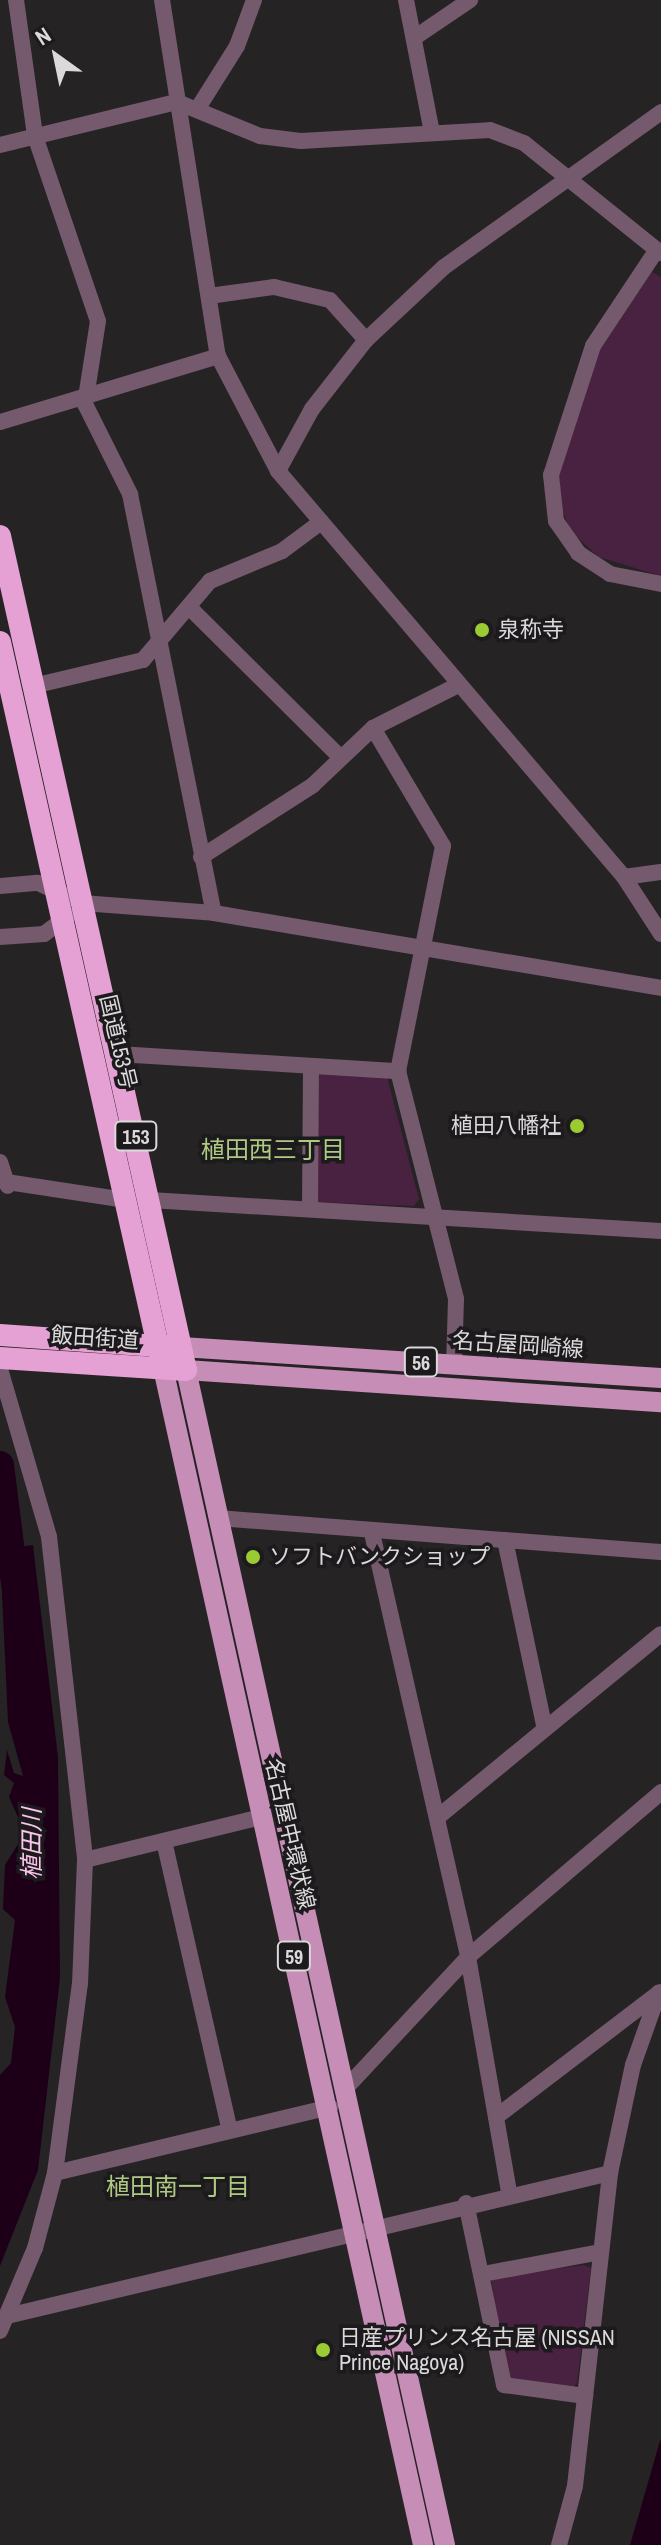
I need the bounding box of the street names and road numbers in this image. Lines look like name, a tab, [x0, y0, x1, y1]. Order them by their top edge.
street label: 国道153号	[94, 992, 142, 1092]
road number: 153	[114, 1120, 158, 1152]
street label: 飯田街道	[50, 1322, 140, 1354]
street label: 名古屋岡崎線	[451, 1327, 585, 1363]
road number: 56	[403, 1346, 439, 1378]
street label: 名古屋中環状線	[260, 1756, 320, 1912]
road number: 59	[276, 1940, 312, 1972]

